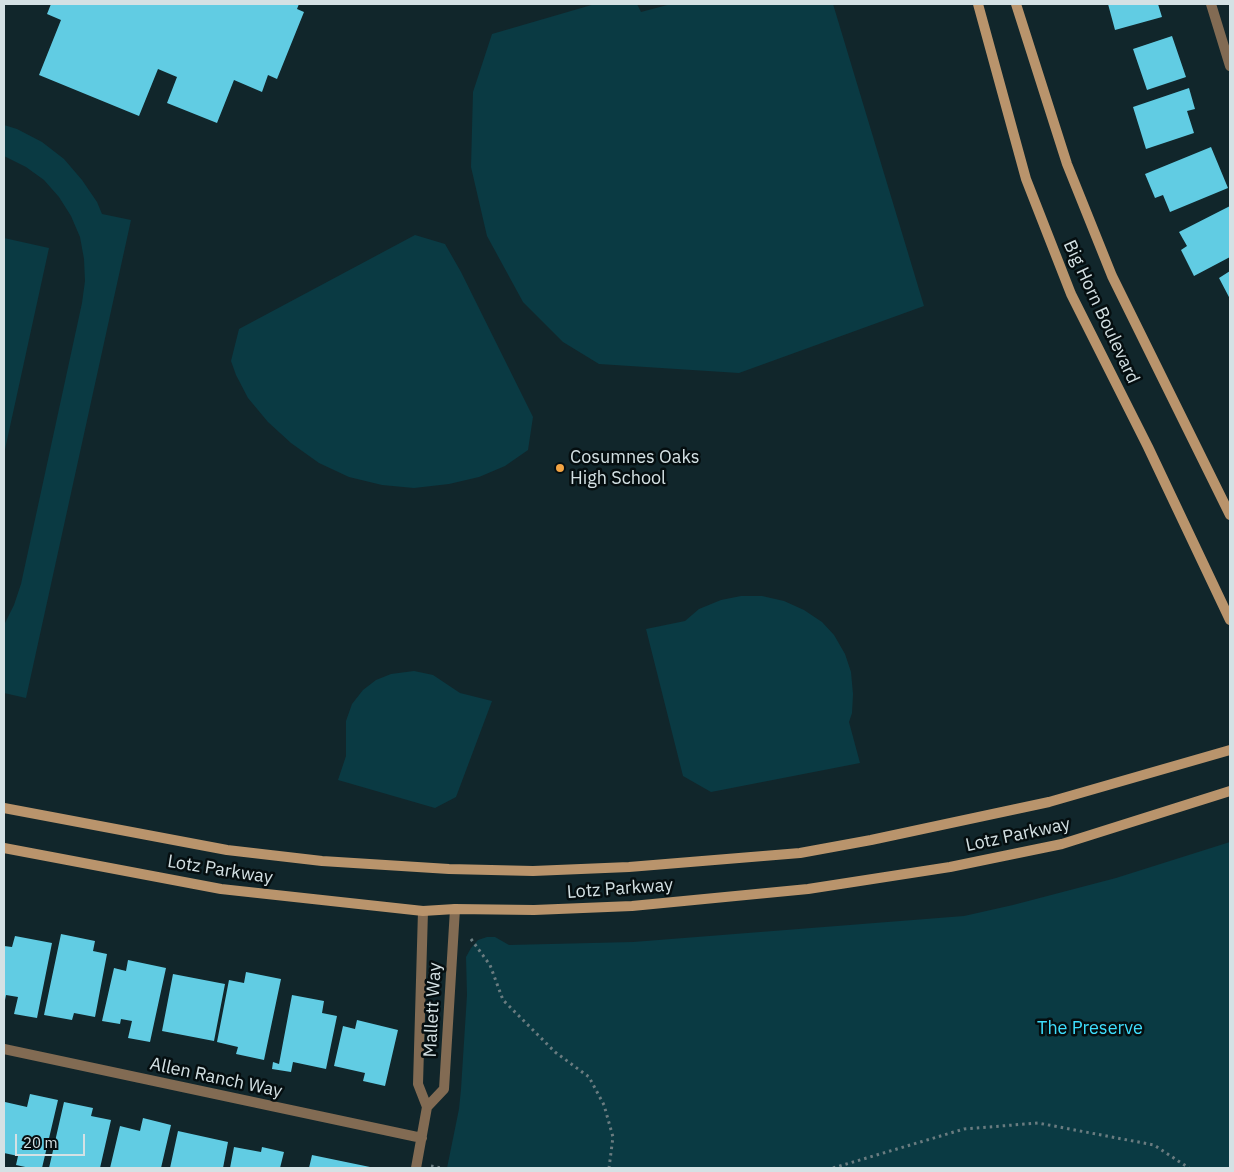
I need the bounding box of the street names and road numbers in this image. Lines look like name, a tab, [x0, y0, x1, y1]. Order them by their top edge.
street label: Big Horn Boulevard	[1058, 237, 1144, 387]
street label: Lotz Parkway	[964, 813, 1072, 857]
street label: Lotz Parkway	[166, 851, 274, 889]
street label: Lotz Parkway	[566, 875, 674, 903]
street label: Mallett Way	[420, 962, 446, 1058]
street label: Allen Ranch Way	[148, 1053, 284, 1103]

